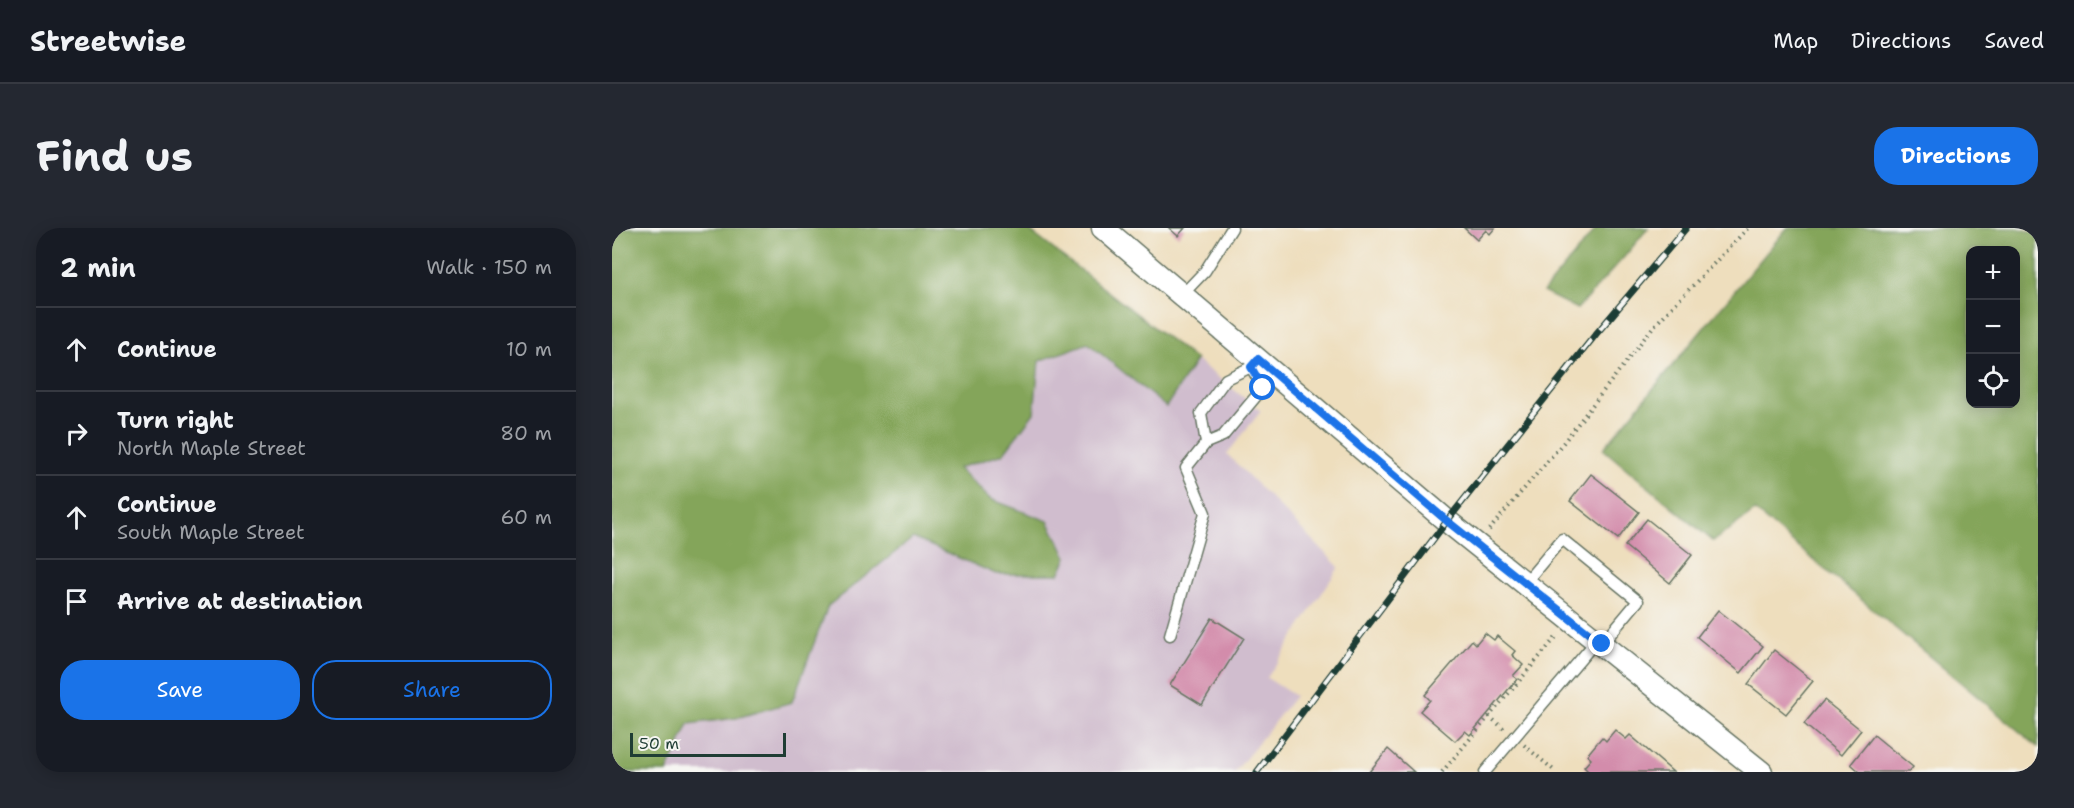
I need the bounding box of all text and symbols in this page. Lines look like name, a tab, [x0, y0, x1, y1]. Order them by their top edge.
text: Streetwise	[30, 22, 186, 60]
text: Map	[1773, 27, 1818, 55]
text: Directions	[1851, 27, 1951, 55]
text: Saved	[1984, 27, 2044, 55]
button: Directions	[1874, 127, 2038, 185]
text: Find us	[36, 128, 193, 184]
map controls	[1966, 246, 2020, 408]
button: +	[1966, 246, 2020, 300]
text: 2 min	[60, 250, 136, 285]
text: Walk · 150 m	[426, 254, 552, 280]
button: −	[1966, 300, 2020, 354]
icon: ahead	[60, 333, 93, 366]
text: Continue	[117, 335, 217, 364]
text: 10 m	[506, 336, 552, 362]
button: locate	[1966, 354, 2020, 408]
route start	[1249, 374, 1275, 400]
text: Turn right	[117, 406, 234, 435]
icon: right	[60, 417, 93, 450]
text: 80 m	[500, 420, 552, 446]
text: North Maple Street	[117, 435, 306, 461]
text: Continue	[117, 490, 217, 519]
icon: ahead	[60, 501, 93, 534]
text: 60 m	[500, 504, 552, 530]
text: South Maple Street	[117, 519, 305, 545]
icon: arrive	[60, 585, 93, 618]
text: Arrive at destination	[117, 587, 363, 616]
route end	[1588, 630, 1614, 656]
button: Save	[60, 660, 300, 720]
button: Share	[312, 660, 552, 720]
scale bar	[630, 730, 786, 758]
text: 50 m	[639, 733, 679, 754]

